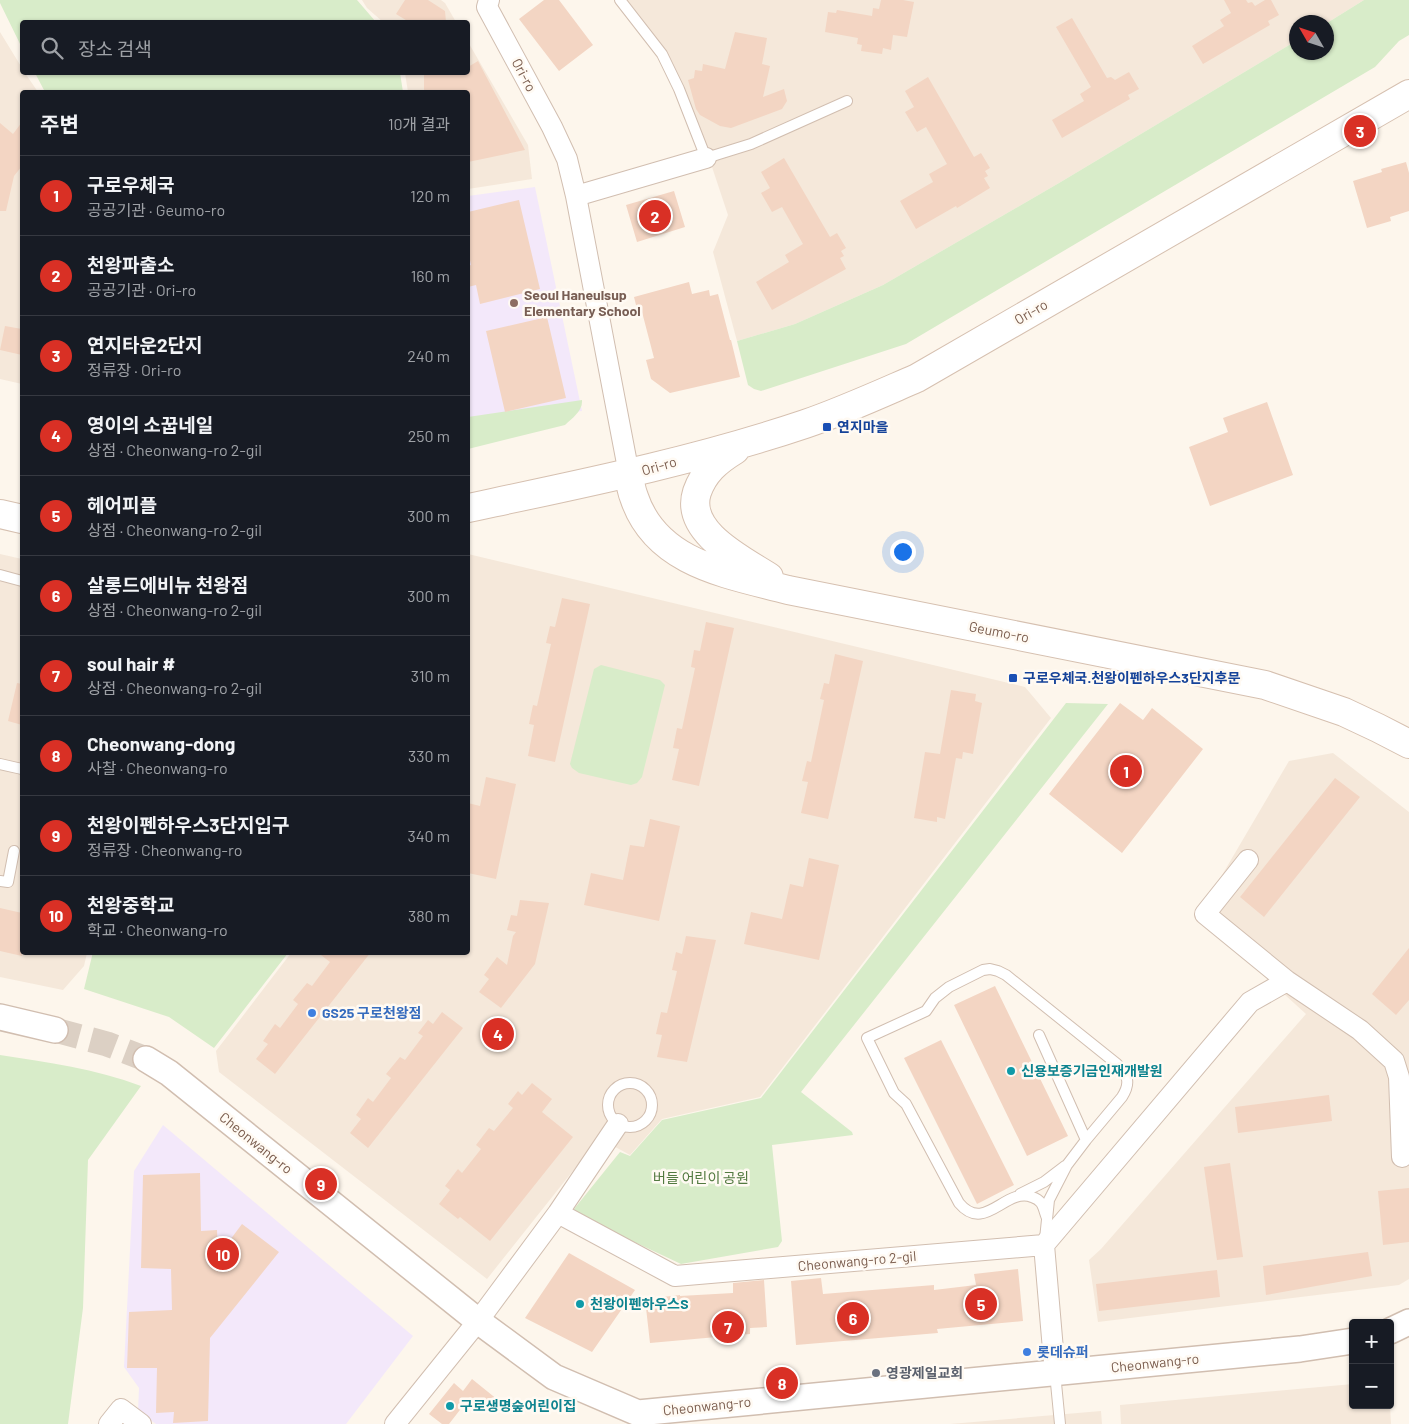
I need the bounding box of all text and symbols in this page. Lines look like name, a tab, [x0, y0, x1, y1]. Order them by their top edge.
north arrow	[1289, 15, 1334, 60]
search box	[20, 20, 470, 75]
icon: search	[38, 34, 66, 62]
text: 장소 검색	[78, 37, 152, 60]
street label: Ori-ro	[509, 55, 540, 94]
text: 주변	[40, 111, 79, 136]
pin: 3	[1344, 112, 1376, 150]
text: 10개 결과	[388, 114, 450, 133]
text: 구로우체국	[87, 173, 174, 196]
text: 1	[53, 186, 59, 205]
text: 120 m	[410, 186, 450, 205]
pin: 2	[639, 197, 671, 235]
text: 공공기관 · Geumo-ro	[87, 200, 225, 219]
text: 천왕파출소	[87, 253, 174, 276]
text: 2	[52, 266, 60, 285]
text: 160 m	[411, 266, 450, 285]
text: 공공기관 · Ori-ro	[87, 280, 196, 299]
place label: Seoul Haneulsup Elementary School	[524, 286, 641, 319]
street label: Ori-ro	[1011, 295, 1050, 328]
marker: Seoul Haneulsup Elementary School	[508, 297, 520, 309]
text: 연지타운2단지	[87, 333, 203, 356]
text: 3	[52, 346, 60, 365]
text: 240 m	[407, 346, 450, 365]
text: 정류장 · Ori-ro	[87, 360, 182, 379]
text: 영이의 소꿉네일	[87, 413, 213, 436]
place label: 연지마을	[837, 418, 889, 435]
marker: 연지마을	[821, 421, 833, 433]
text: 4	[51, 426, 61, 445]
text: 250 m	[408, 426, 450, 445]
text: 상점 · Cheonwang-ro 2-gil	[87, 440, 262, 459]
street label: Ori-ro	[639, 452, 678, 479]
text: 헤어피플	[87, 493, 157, 516]
text: 5	[52, 506, 60, 525]
text: 300 m	[407, 506, 450, 525]
text: 상점 · Cheonwang-ro 2-gil	[87, 520, 262, 539]
your location	[890, 539, 916, 565]
text: 살롱드에비뉴 천왕점	[87, 573, 248, 596]
text: 6	[52, 586, 60, 605]
text: 300 m	[407, 586, 450, 605]
text: 상점 · Cheonwang-ro 2-gil	[87, 600, 262, 619]
street label: Geumo-ro	[968, 617, 1031, 646]
text: soul hair #	[87, 652, 175, 675]
text: 7	[52, 666, 60, 685]
text: 310 m	[411, 666, 450, 685]
place label: 구로우체국.천왕이펜하우스3단지후문	[1023, 669, 1241, 686]
marker: 구로우체국.천왕이펜하우스3단지후문	[1007, 672, 1019, 684]
text: 상점 · Cheonwang-ro 2-gil	[87, 678, 262, 697]
text: Cheonwang-dong	[87, 732, 235, 755]
text: 8	[52, 746, 60, 765]
text: 330 m	[408, 746, 450, 765]
pin: 1	[1110, 752, 1142, 790]
text: 사찰 · Cheonwang-ro	[87, 758, 228, 777]
text: 천왕이펜하우스3단지입구	[87, 813, 290, 836]
text: 9	[52, 826, 60, 845]
text: 340 m	[407, 826, 450, 845]
text: 정류장 · Cheonwang-ro	[87, 840, 242, 859]
text: 천왕중학교	[87, 893, 174, 916]
text: 10	[49, 906, 63, 925]
text: 380 m	[408, 906, 450, 925]
text: 학교 · Cheonwang-ro	[87, 920, 228, 939]
place label: GS25 구로천왕점	[322, 1004, 421, 1021]
marker: GS25 구로천왕점	[306, 1007, 318, 1019]
pin: 4	[482, 1015, 514, 1053]
place label: 신용보증기금인재개발원	[1021, 1062, 1163, 1079]
marker: 신용보증기금인재개발원	[1005, 1065, 1017, 1077]
street label: Cheonwang-ro	[216, 1108, 296, 1177]
pin: 9	[305, 1165, 337, 1203]
park label: 버들 어린이 공원	[653, 1169, 749, 1186]
pin: 10	[207, 1235, 239, 1273]
street label: Cheonwang-ro 2-gil	[797, 1247, 917, 1274]
pin: 5	[965, 1285, 997, 1323]
place label: 천왕이펜하우스S	[590, 1295, 689, 1312]
marker: 천왕이펜하우스S	[574, 1298, 586, 1310]
pin: 6	[837, 1299, 869, 1337]
pin: 7	[712, 1308, 744, 1346]
map controls	[1349, 1319, 1394, 1409]
button: +	[1349, 1319, 1394, 1364]
place label: 롯데슈퍼	[1037, 1343, 1089, 1360]
marker: 롯데슈퍼	[1021, 1346, 1033, 1358]
street label: Cheonwang-ro	[1110, 1349, 1200, 1376]
pin: 8	[766, 1364, 798, 1402]
place label: 영광제일교회	[886, 1364, 963, 1381]
button: −	[1349, 1364, 1394, 1409]
marker: 영광제일교회	[870, 1367, 882, 1379]
street label: Cheonwang-ro	[662, 1392, 752, 1419]
place label: 구로생명숲어린이집	[460, 1397, 576, 1414]
marker: 구로생명숲어린이집	[444, 1400, 456, 1412]

